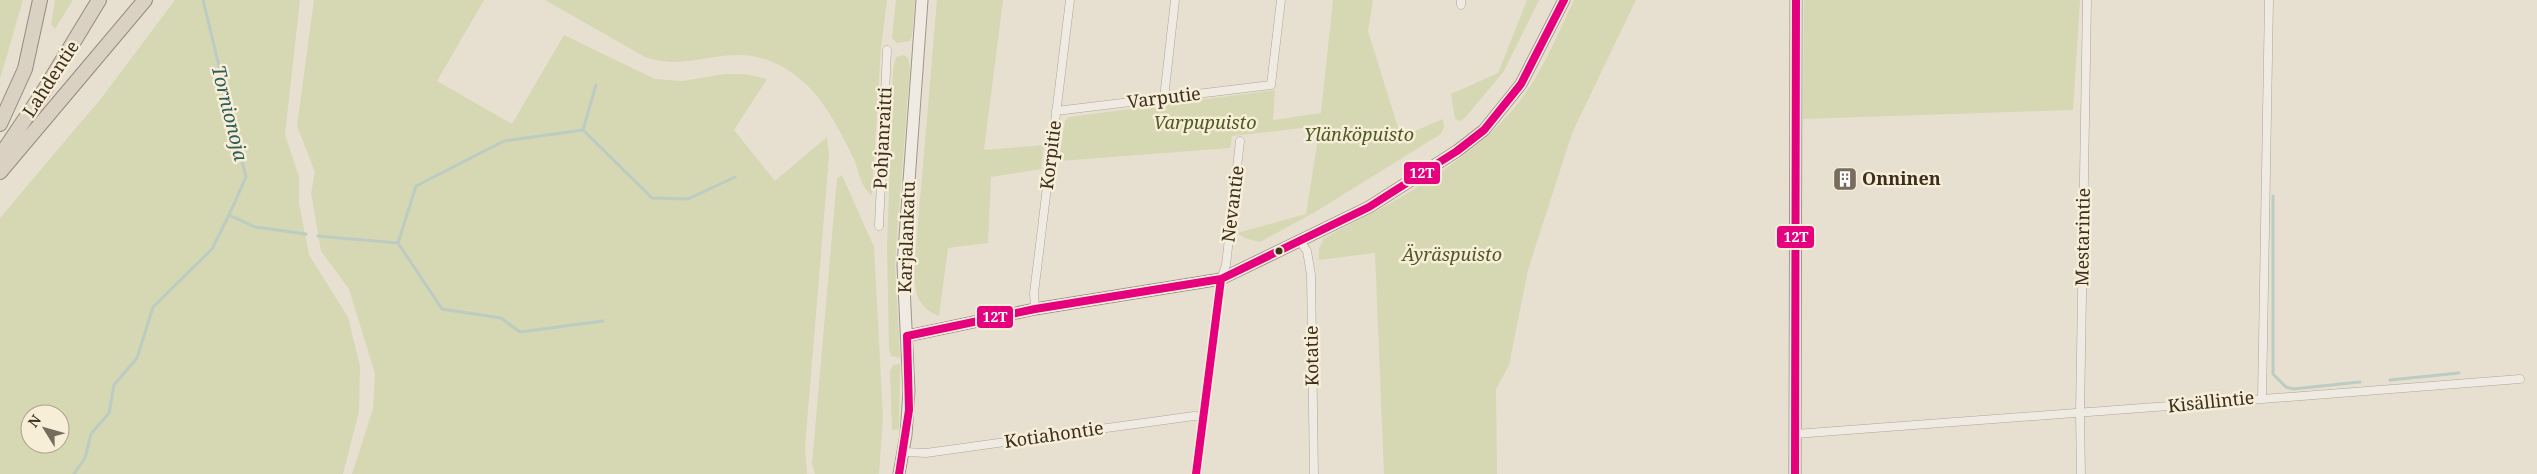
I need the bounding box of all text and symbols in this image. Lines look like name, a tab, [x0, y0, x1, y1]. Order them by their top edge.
street label: Lahdentie	[16, 36, 84, 121]
water label: Tornionoja	[206, 62, 254, 164]
street label: Varputie	[1126, 81, 1202, 113]
street label: Pohjanraitti	[867, 86, 897, 190]
park label: Varpupuisto	[1153, 110, 1257, 134]
street label: Korpitie	[1034, 119, 1066, 191]
park label: Ylänköpuisto	[1304, 122, 1414, 146]
line badge: 12T	[1403, 161, 1441, 185]
text: 12T	[1410, 163, 1434, 182]
street label: Nevantie	[1215, 164, 1249, 244]
building icon: Onninen	[1832, 166, 1858, 192]
place label: Onninen	[1862, 166, 1941, 190]
street label: Karjalankatu	[892, 180, 920, 294]
street label: Mestarintie	[2069, 187, 2095, 287]
line badge: 12T	[1776, 225, 1815, 249]
text: 12T	[1784, 227, 1808, 246]
park label: Äyräspuisto	[1400, 242, 1502, 266]
unlabelled marker	[1274, 246, 1284, 256]
line badge: 12T	[976, 305, 1014, 329]
text: 12T	[983, 307, 1007, 326]
street label: Kotatie	[1298, 325, 1324, 387]
street label: Kisällintie	[2166, 385, 2255, 417]
north arrow	[20, 404, 70, 454]
text: N	[23, 411, 45, 431]
street label: Kotiahontie	[1003, 415, 1105, 453]

